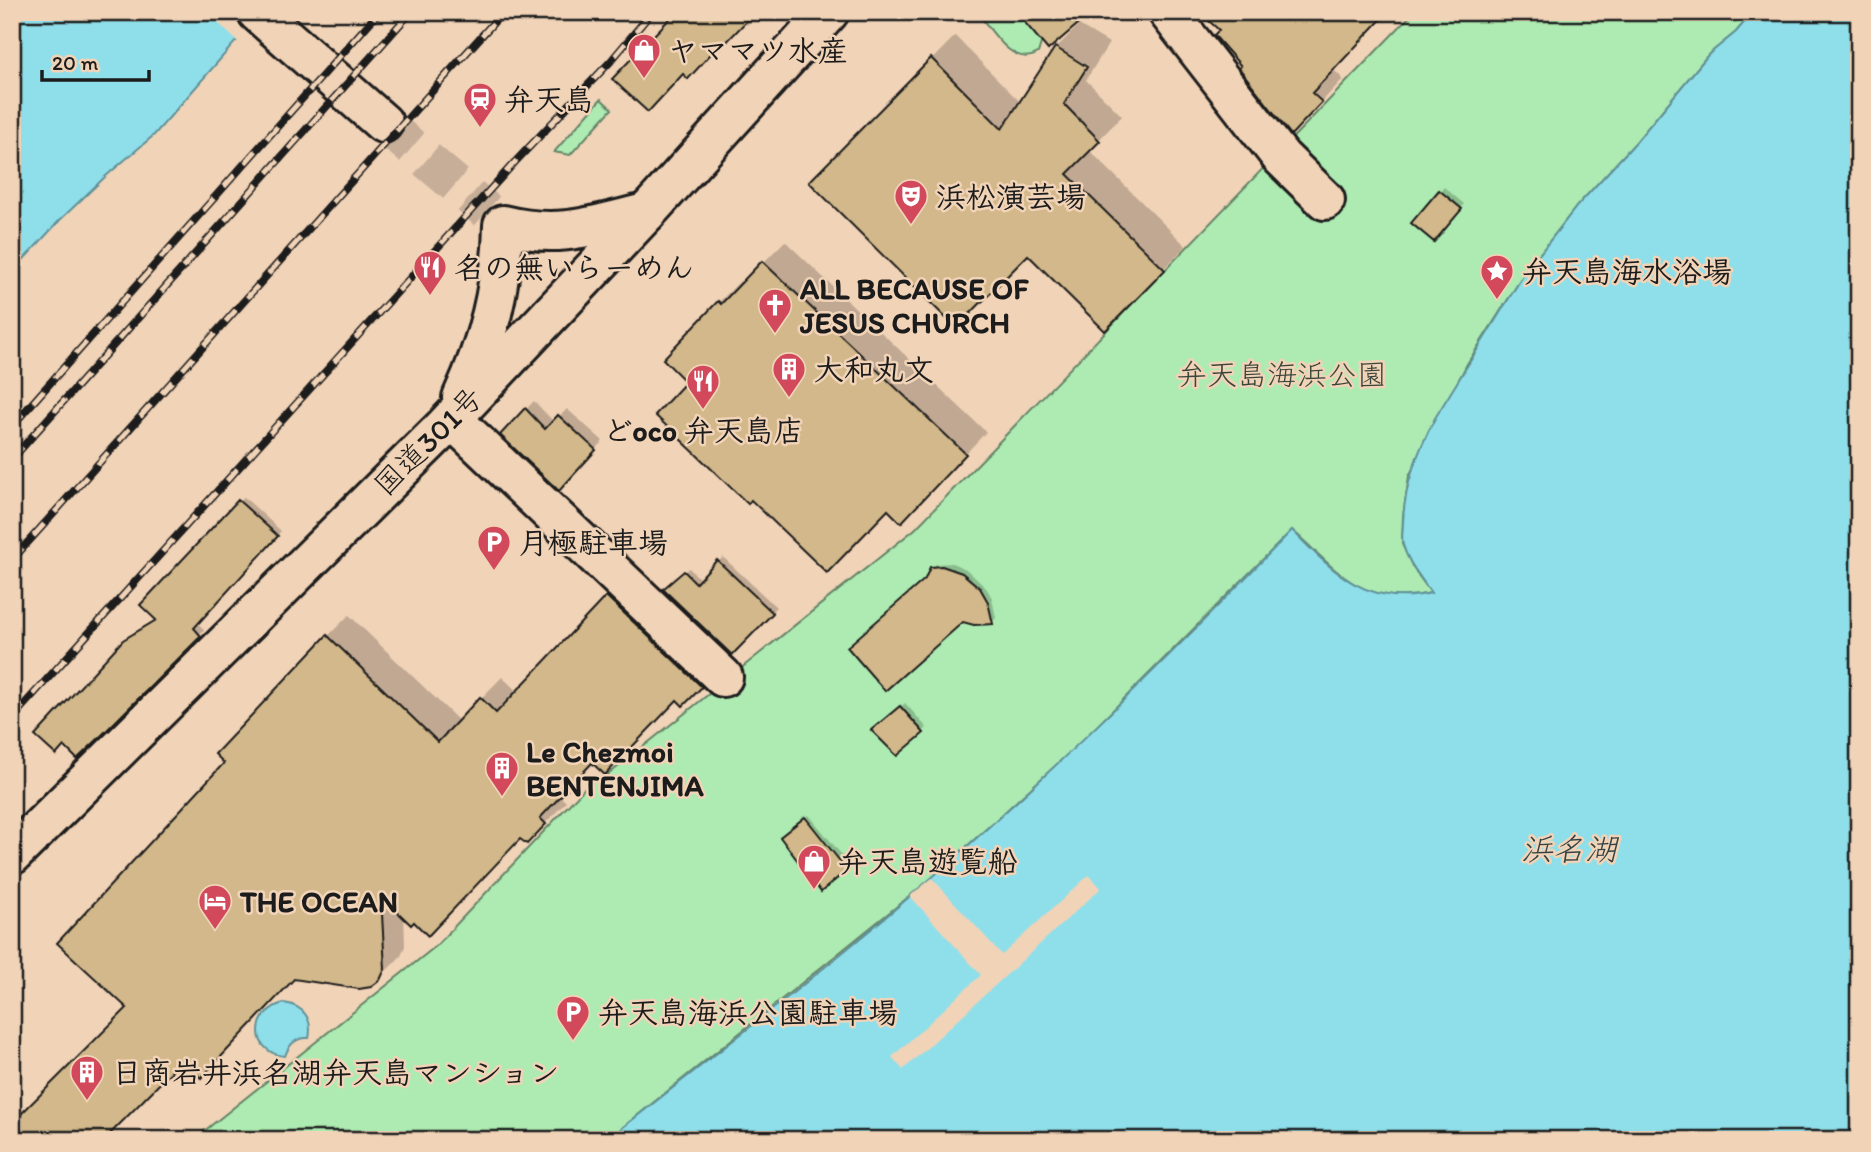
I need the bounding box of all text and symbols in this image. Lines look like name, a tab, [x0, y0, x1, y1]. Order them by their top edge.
shop icon: ヤママツ水産	[625, 31, 663, 80]
place label: ヤママツ水産	[668, 32, 848, 69]
scale bar	[42, 38, 149, 82]
text: 20 m	[52, 50, 99, 75]
station icon: 弁天島	[461, 80, 499, 129]
place label: 弁天島	[504, 81, 594, 118]
theatre icon: 浜松演芸場	[892, 177, 930, 226]
place label: 浜松演芸場	[936, 178, 1086, 215]
restaurant icon: 名の無いらーめん	[411, 248, 449, 297]
place label: 名の無いらーめん	[454, 249, 694, 286]
place icon: 弁天島海水浴場	[1478, 252, 1516, 301]
place label: 弁天島海水浴場	[1522, 253, 1732, 290]
place label: ALL BECAUSE OF JESUS CHURCH	[799, 270, 1029, 341]
church icon: ALL BECAUSE OF JESUS CHURCH	[756, 286, 794, 335]
building icon: 大和丸文	[770, 350, 808, 399]
place label: 大和丸文	[814, 351, 934, 388]
park label: 弁天島海浜公園	[1177, 356, 1387, 393]
restaurant icon: どoco 弁天島店	[684, 362, 722, 411]
street label: 国道301号	[366, 379, 490, 503]
place label: どoco 弁天島店	[602, 412, 804, 449]
parking icon: 月極駐車場	[475, 523, 513, 572]
place label: 月極駐車場	[518, 524, 668, 561]
place label: Le Chezmoi BENTENJIMA	[526, 733, 704, 804]
building icon: Le Chezmoi BENTENJIMA	[483, 749, 521, 798]
water label: 浜名湖	[1521, 830, 1620, 868]
shop icon: 弁天島遊覧船	[795, 842, 833, 891]
place label: 弁天島遊覧船	[838, 843, 1018, 880]
hotel icon: THE OCEAN	[196, 882, 234, 931]
place label: THE OCEAN	[239, 883, 398, 920]
parking icon: 弁天島海浜公園駐車場	[554, 993, 592, 1042]
place label: 弁天島海浜公園駐車場	[598, 994, 898, 1031]
building icon: 日商岩井浜名湖弁天島マンション	[68, 1053, 106, 1102]
place label: 日商岩井浜名湖弁天島マンション	[112, 1054, 560, 1091]

